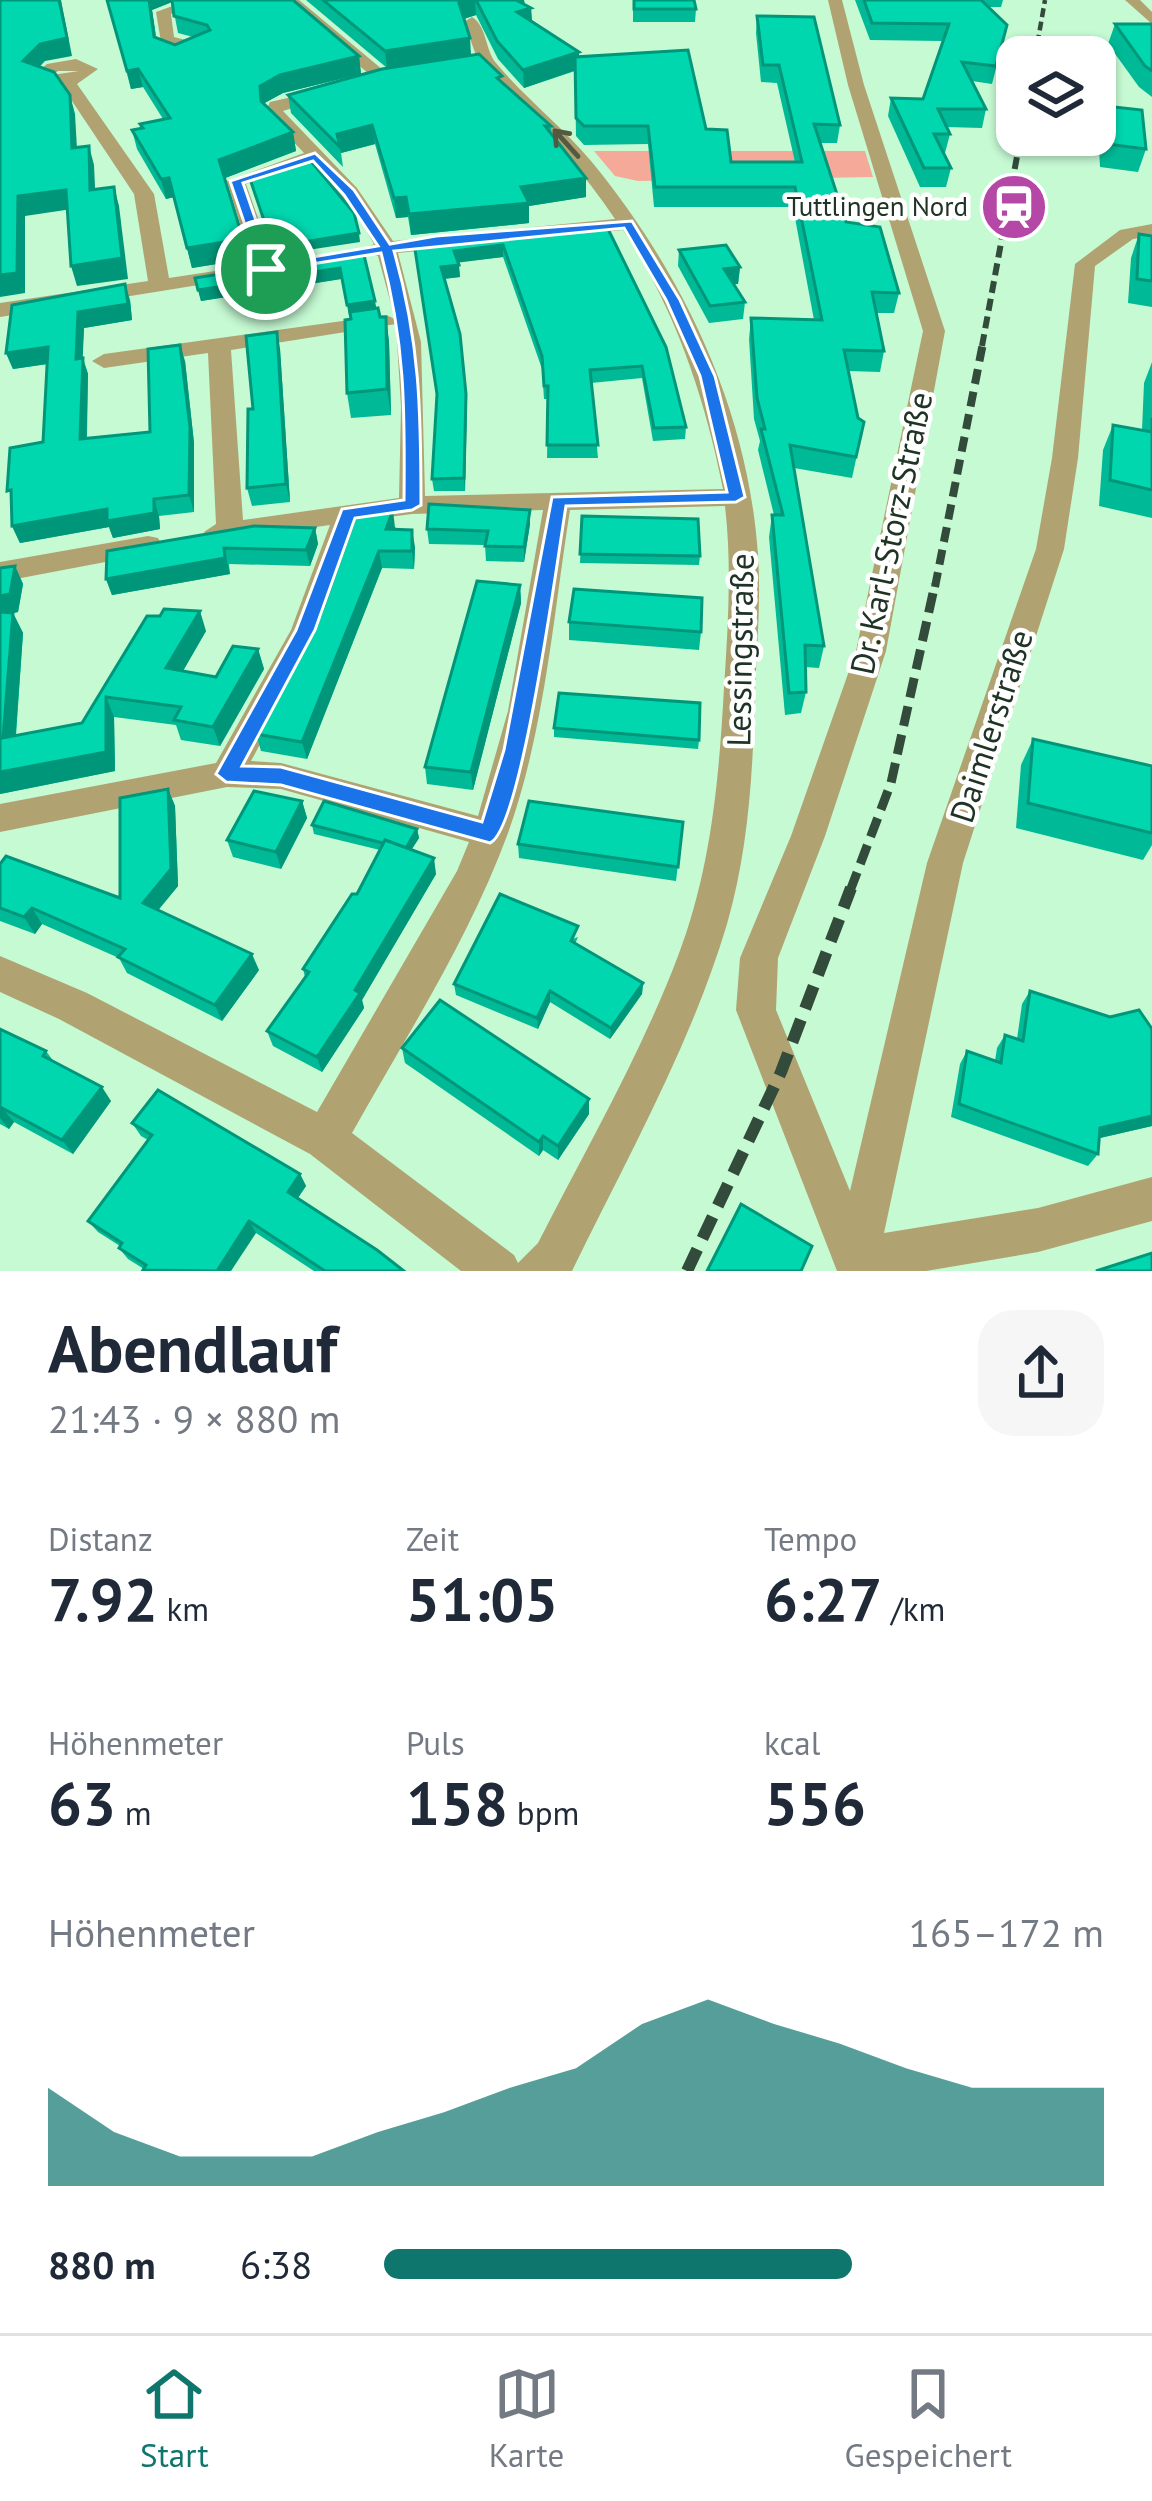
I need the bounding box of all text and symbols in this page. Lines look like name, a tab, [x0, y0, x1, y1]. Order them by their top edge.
map controls	[996, 36, 1116, 156]
button: layers	[996, 36, 1116, 156]
one-way arrow	[553, 128, 580, 158]
station icon: Tuttlingen Nord	[979, 172, 1049, 242]
place label: Tuttlingen Nord	[787, 189, 968, 223]
pin	[215, 218, 317, 320]
icon: arrive	[233, 236, 299, 302]
street label: Dr. Karl-Storz-Straße	[840, 388, 941, 678]
street label: Lessingstraße	[716, 553, 763, 747]
street label: Daimlerstraße	[939, 624, 1042, 828]
text: Abendlauf	[48, 1305, 337, 1390]
button: share	[978, 1310, 1104, 1436]
text: 21:43 · 9 × 880 m	[48, 1393, 340, 1444]
text: Distanz	[48, 1517, 153, 1560]
text: Zeit	[406, 1517, 459, 1560]
text: Tempo	[764, 1517, 857, 1560]
text: 7.92	[48, 1560, 158, 1638]
text: 51:05	[406, 1560, 558, 1638]
text: 6:27	[764, 1560, 882, 1638]
text: km	[158, 1587, 209, 1630]
text: /km	[882, 1587, 945, 1630]
text: Höhenmeter	[48, 1721, 223, 1764]
text: Puls	[406, 1721, 465, 1764]
text: kcal	[764, 1721, 820, 1764]
text: 63	[48, 1764, 116, 1842]
text: 158	[406, 1764, 508, 1842]
text: 556	[764, 1764, 866, 1842]
text: m	[116, 1791, 152, 1834]
text: bpm	[508, 1791, 579, 1834]
text: Höhenmeter	[48, 1907, 255, 1958]
text: 165–172 m	[909, 1907, 1104, 1958]
text: 880 m	[48, 2239, 156, 2290]
text: 6:38	[240, 2239, 312, 2290]
tab: Start	[140, 2361, 209, 2476]
tab: Karte	[489, 2361, 564, 2476]
tab: Gespeichert	[844, 2361, 1012, 2476]

